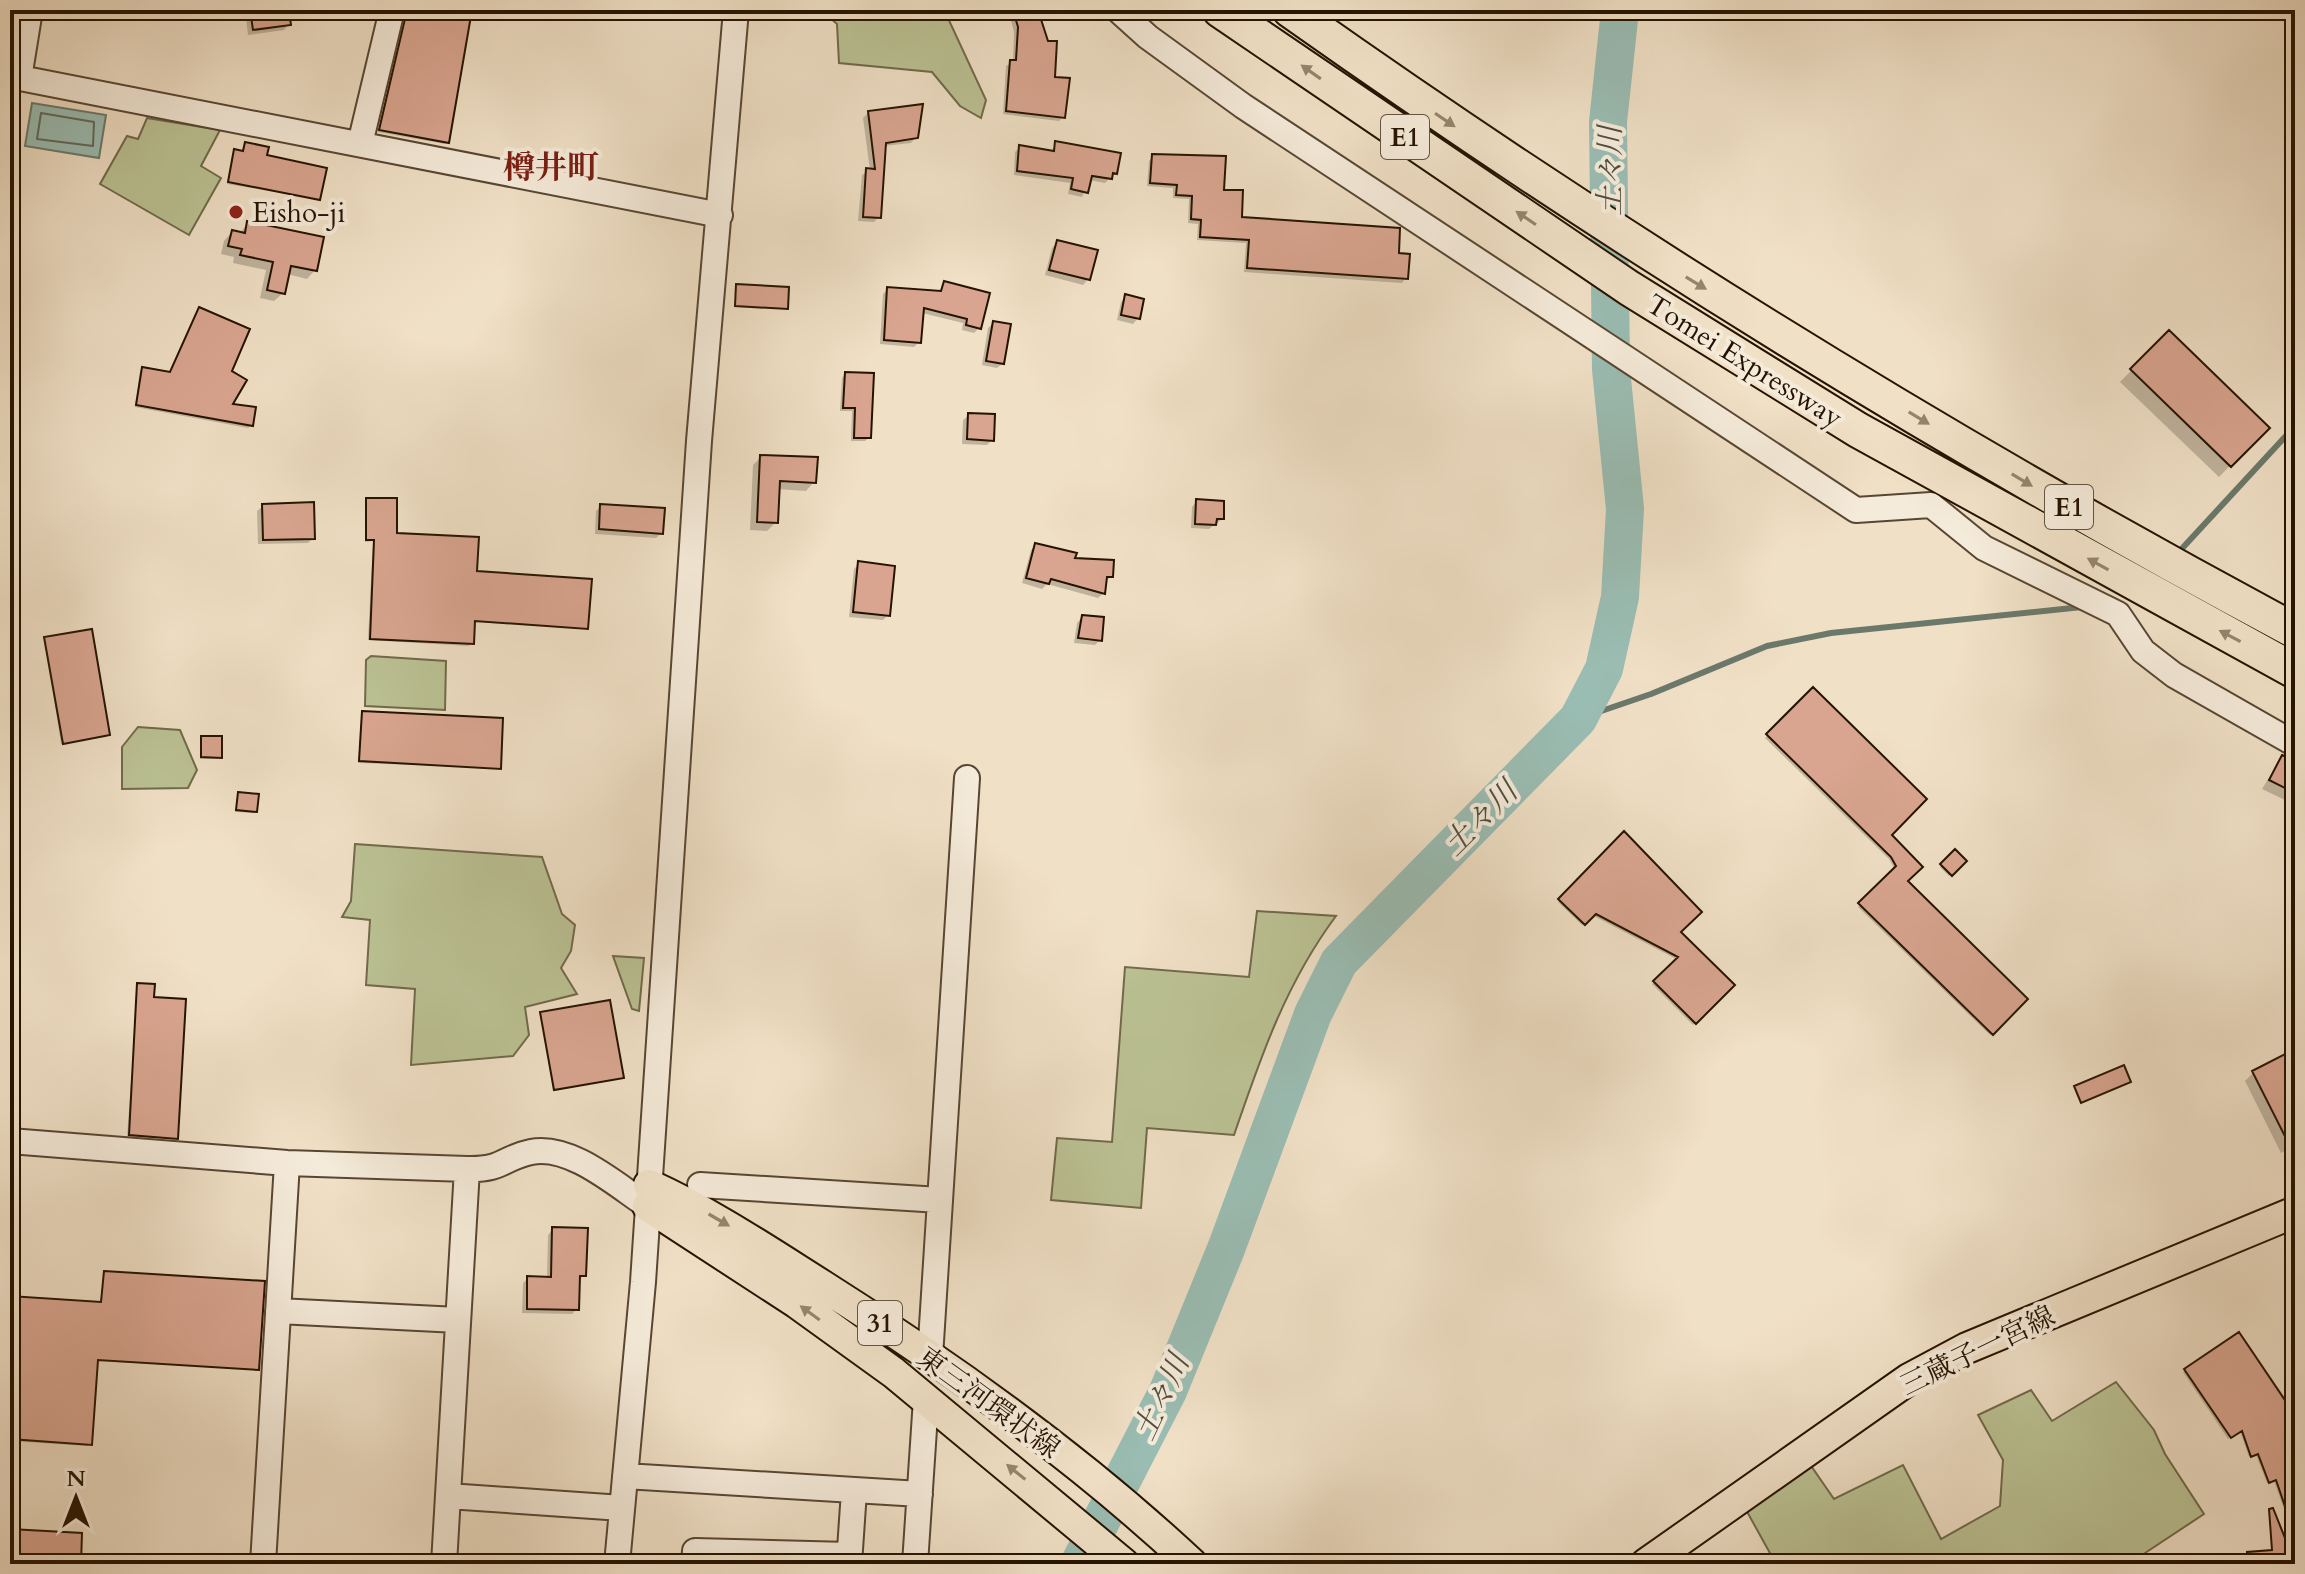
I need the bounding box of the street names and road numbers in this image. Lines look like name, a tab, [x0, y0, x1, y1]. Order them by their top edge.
road number: E1	[1381, 115, 1429, 159]
street label: Tomei Expressway	[1639, 285, 1850, 437]
road number: E1	[2045, 485, 2093, 529]
street label: 三蔵子一宮線	[1894, 1297, 2061, 1405]
road number: 31	[858, 1301, 902, 1345]
street label: 東三河環状線	[909, 1338, 1068, 1468]

